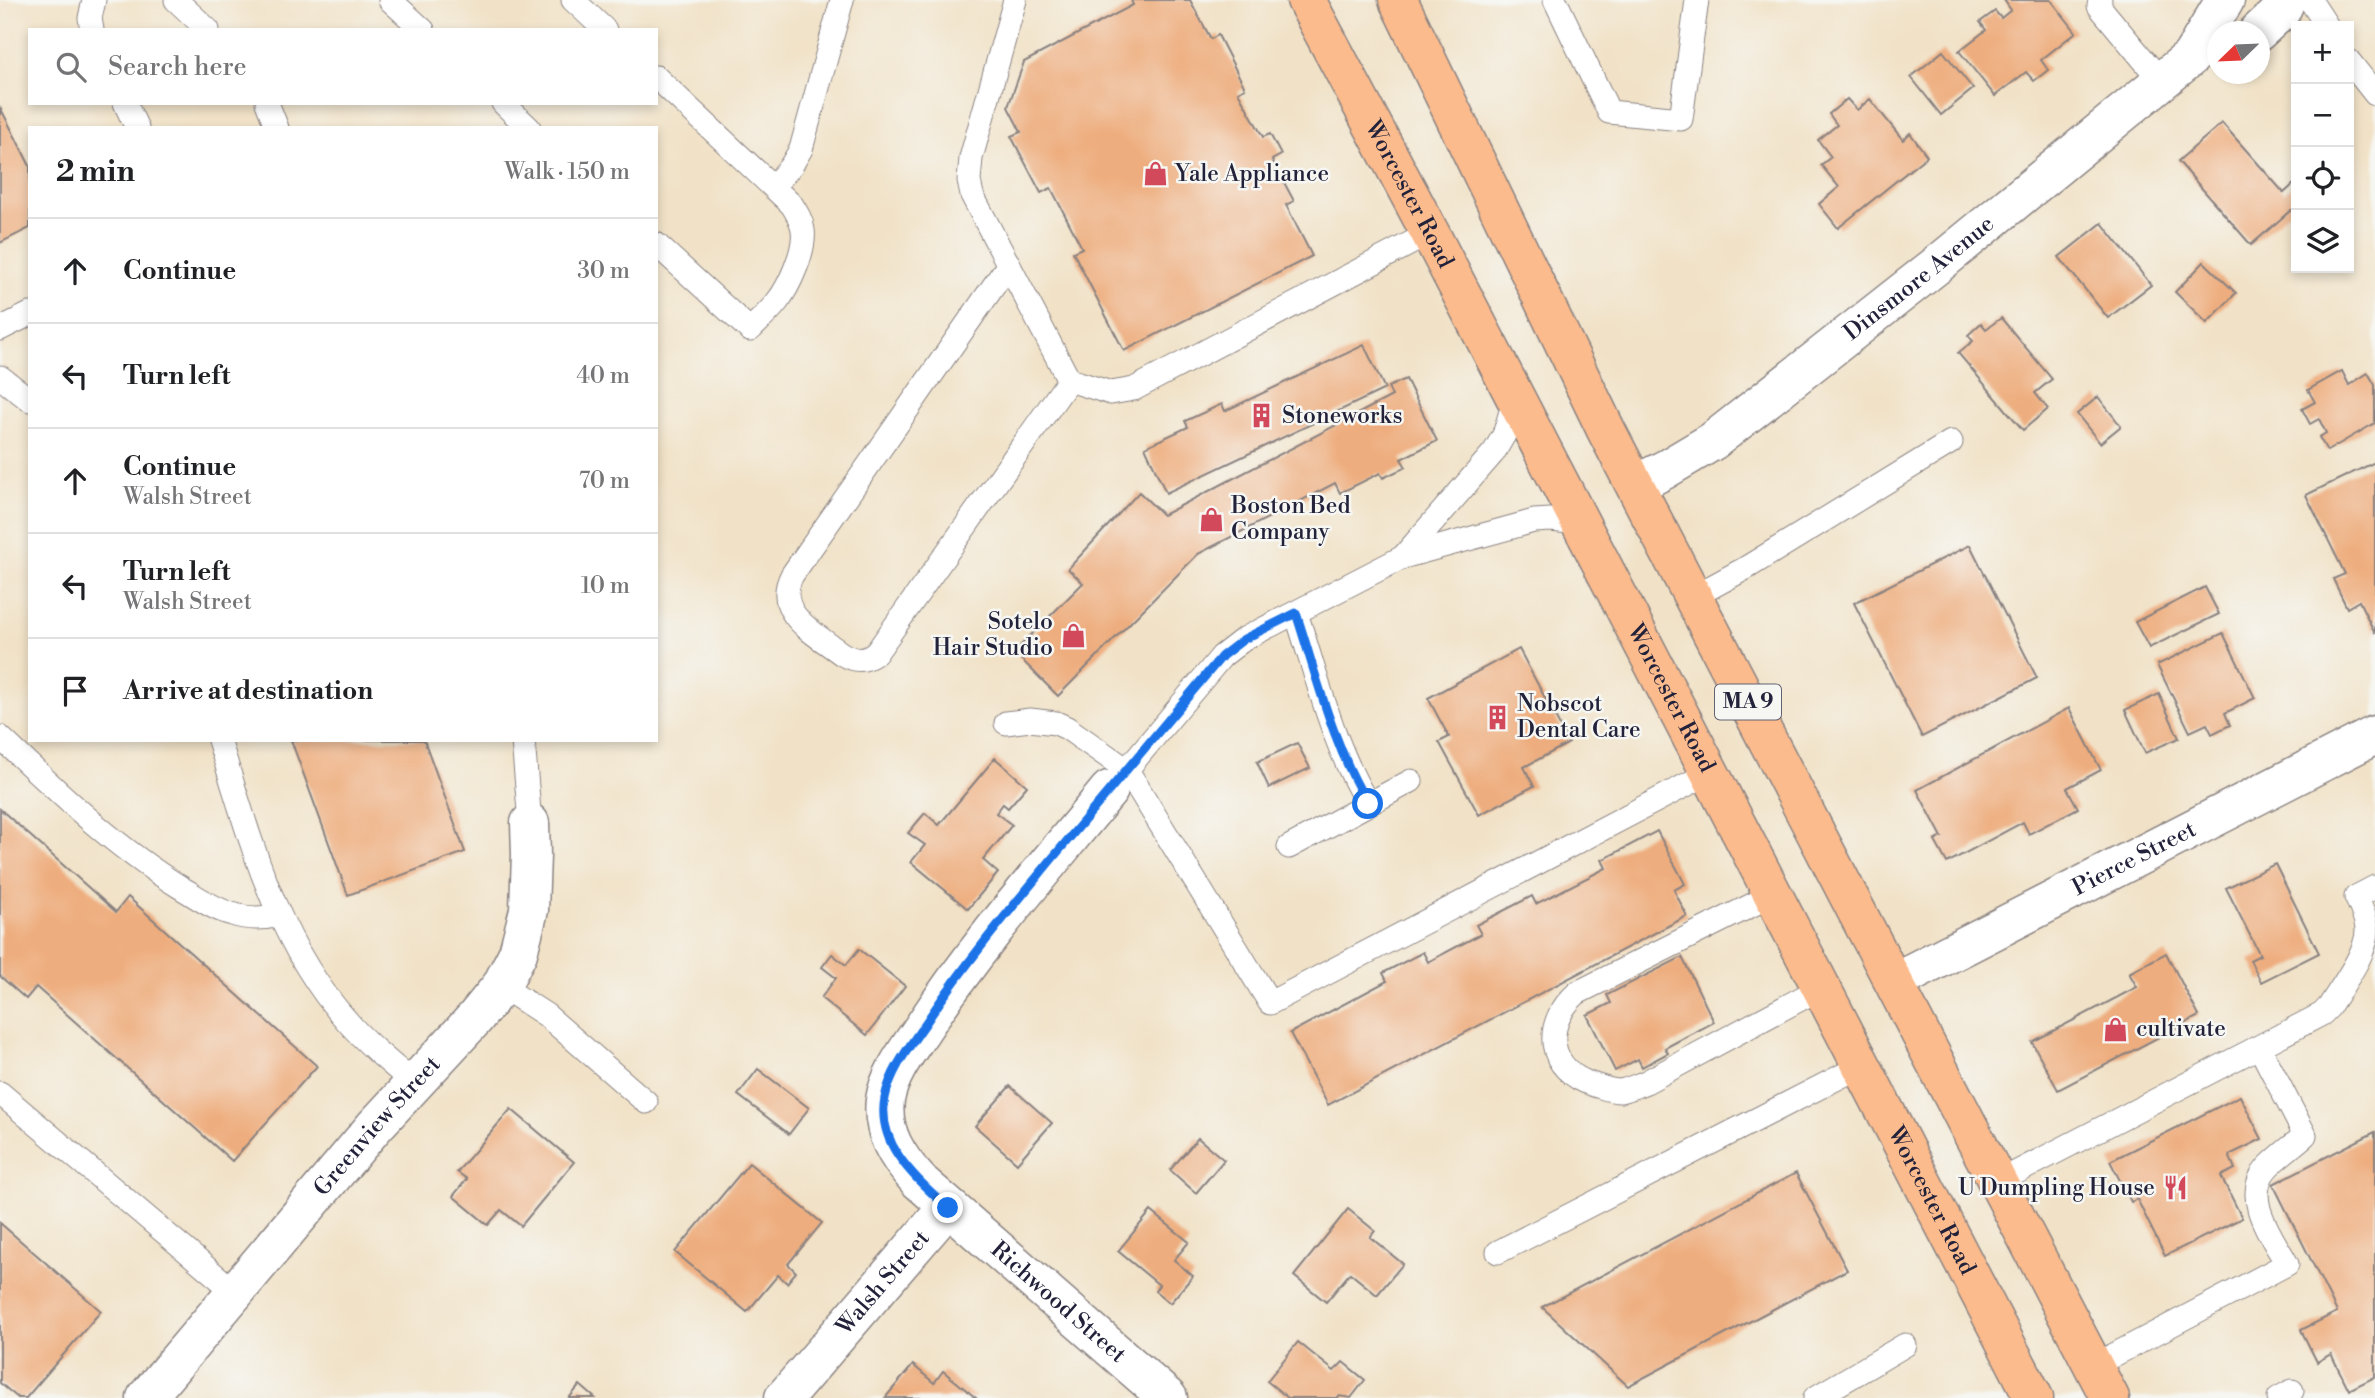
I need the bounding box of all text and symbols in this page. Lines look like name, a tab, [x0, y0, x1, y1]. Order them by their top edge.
north arrow	[2207, 21, 2270, 84]
map controls	[2291, 21, 2354, 273]
button: +	[2291, 21, 2354, 84]
search box	[28, 28, 658, 105]
icon: search	[52, 48, 90, 86]
text: Search here	[108, 51, 247, 83]
button: −	[2291, 84, 2354, 147]
street label: Worcester Road	[1358, 115, 1460, 273]
button: locate	[2291, 147, 2354, 210]
text: 2 min	[56, 153, 135, 191]
text: Walk · 150 m	[504, 158, 630, 186]
shop icon: Yale Appliance	[1141, 160, 1169, 188]
place label: Yale Appliance	[1174, 160, 1329, 188]
street label: Dinsmore Avenue	[1838, 210, 2000, 347]
button: layers	[2291, 210, 2354, 273]
icon: ahead	[56, 252, 94, 290]
text: Continue	[123, 255, 236, 287]
text: 30 m	[577, 257, 630, 285]
icon: left	[56, 357, 94, 395]
text: Turn left	[123, 360, 231, 392]
text: 40 m	[576, 362, 630, 390]
building icon: Stoneworks	[1248, 402, 1276, 430]
place label: Stoneworks	[1282, 402, 1403, 430]
text: Continue	[123, 451, 236, 483]
icon: ahead	[56, 462, 94, 500]
text: 70 m	[579, 467, 630, 495]
text: Walsh Street	[123, 483, 252, 511]
place label: Boston Bed Company	[1230, 492, 1350, 546]
shop icon: Boston Bed Company	[1197, 505, 1225, 533]
text: Turn left	[123, 556, 231, 588]
icon: left	[56, 567, 94, 605]
text: 10 m	[581, 572, 630, 600]
text: Walsh Street	[123, 588, 252, 616]
place label: Sotelo Hair Studio	[933, 608, 1053, 662]
street label: Worcester Road	[1621, 619, 1721, 777]
shop icon: Sotelo Hair Studio	[1059, 621, 1087, 649]
icon: arrive	[56, 672, 94, 710]
text: Arrive at destination	[123, 675, 373, 707]
road number: MA 9	[1715, 684, 1781, 720]
place label: Nobscot Dental Care	[1517, 690, 1641, 744]
building icon: Nobscot Dental Care	[1483, 703, 1511, 731]
route start	[1352, 788, 1383, 819]
street label: Pierce Street	[2068, 815, 2201, 902]
shop icon: cultivate	[2102, 1015, 2130, 1043]
place label: cultivate	[2136, 1015, 2226, 1043]
street label: Greenview Street	[308, 1050, 446, 1202]
street label: Worcester Road	[1881, 1121, 1982, 1280]
place label: U Dumpling House	[1958, 1174, 2155, 1202]
restaurant icon: U Dumpling House	[2161, 1174, 2189, 1202]
route end	[932, 1192, 963, 1223]
street label: Walsh Street	[830, 1225, 936, 1341]
street label: Richwood Street	[985, 1236, 1132, 1369]

